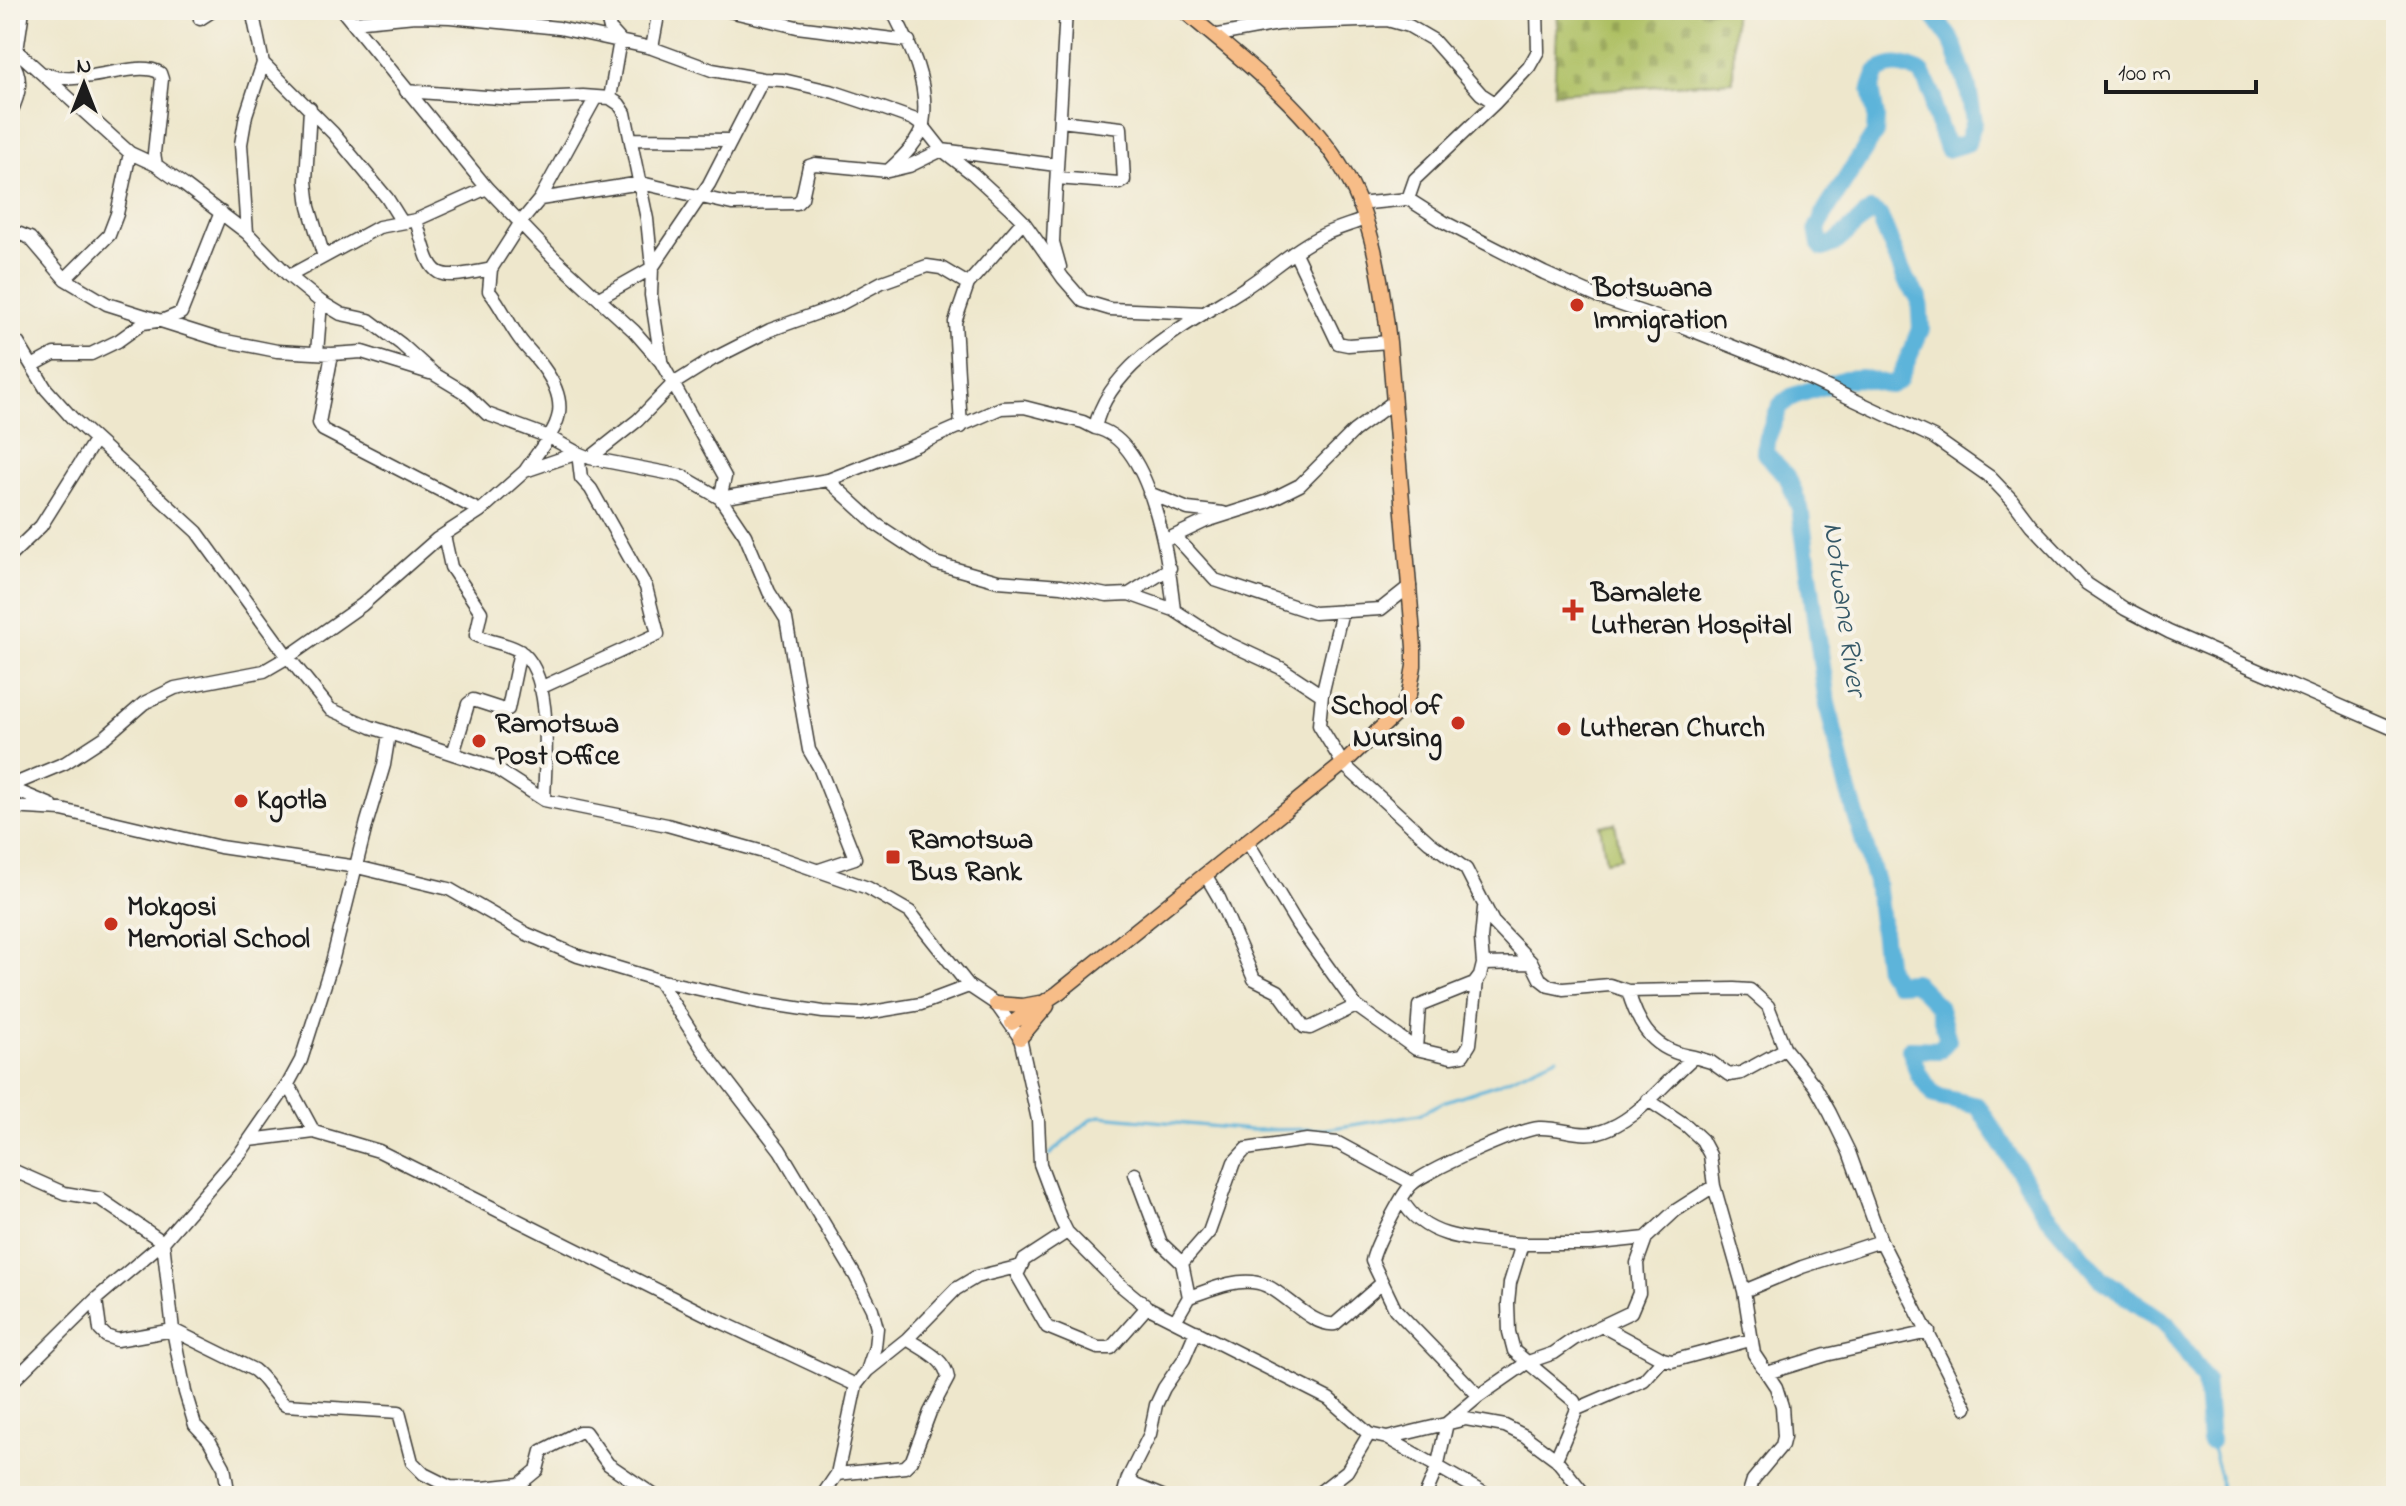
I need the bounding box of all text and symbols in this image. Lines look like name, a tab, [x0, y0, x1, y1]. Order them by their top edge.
north arrow	[44, 44, 124, 124]
scale bar	[2106, 44, 2256, 94]
text: N	[77, 51, 91, 83]
text: 100 m	[2118, 57, 2171, 92]
place label: Botswana Immigration	[1591, 269, 1727, 343]
marker: Botswana Immigration	[1568, 296, 1586, 314]
water label: Notwane River	[1809, 519, 1877, 702]
place label: Bamalete Lutheran Hospital	[1589, 574, 1792, 647]
marker: Bamalete Lutheran Hospital	[1562, 599, 1584, 621]
place label: School of Nursing	[1331, 687, 1443, 761]
place label: Ramotswa Post Office	[495, 705, 621, 778]
place label: Lutheran Church	[1580, 709, 1765, 750]
marker: School of Nursing	[1449, 714, 1467, 732]
marker: Lutheran Church	[1555, 720, 1573, 738]
marker: Ramotswa Post Office	[470, 732, 488, 750]
place label: Kgotla	[257, 781, 327, 823]
marker: Kgotla	[232, 792, 250, 810]
place label: Ramotswa Bus Rank	[907, 821, 1033, 894]
marker: Ramotswa Bus Rank	[884, 848, 902, 866]
place label: Mokgosi Memorial School	[127, 888, 310, 961]
marker: Mokgosi Memorial School	[102, 915, 120, 933]

